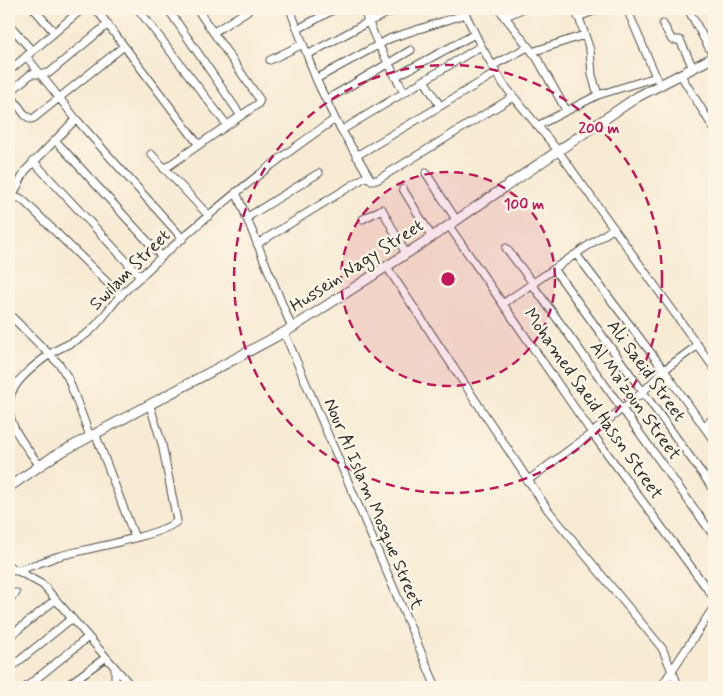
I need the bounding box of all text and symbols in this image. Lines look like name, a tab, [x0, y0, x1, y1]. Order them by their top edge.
text: 200 m	[579, 119, 620, 139]
text: 100 m	[504, 195, 544, 215]
street label: Hussein Nagy Street	[286, 214, 429, 319]
street label: Swilam Street	[84, 224, 176, 316]
centre of rings	[439, 270, 457, 288]
street label: Mohamed Saeid Hassn Street	[518, 304, 668, 504]
street label: Ali Saeid Street	[601, 315, 691, 427]
street label: Al Ma'zoun Street	[584, 337, 686, 465]
street label: Nour Al Islam Mosque Street	[318, 395, 429, 614]

